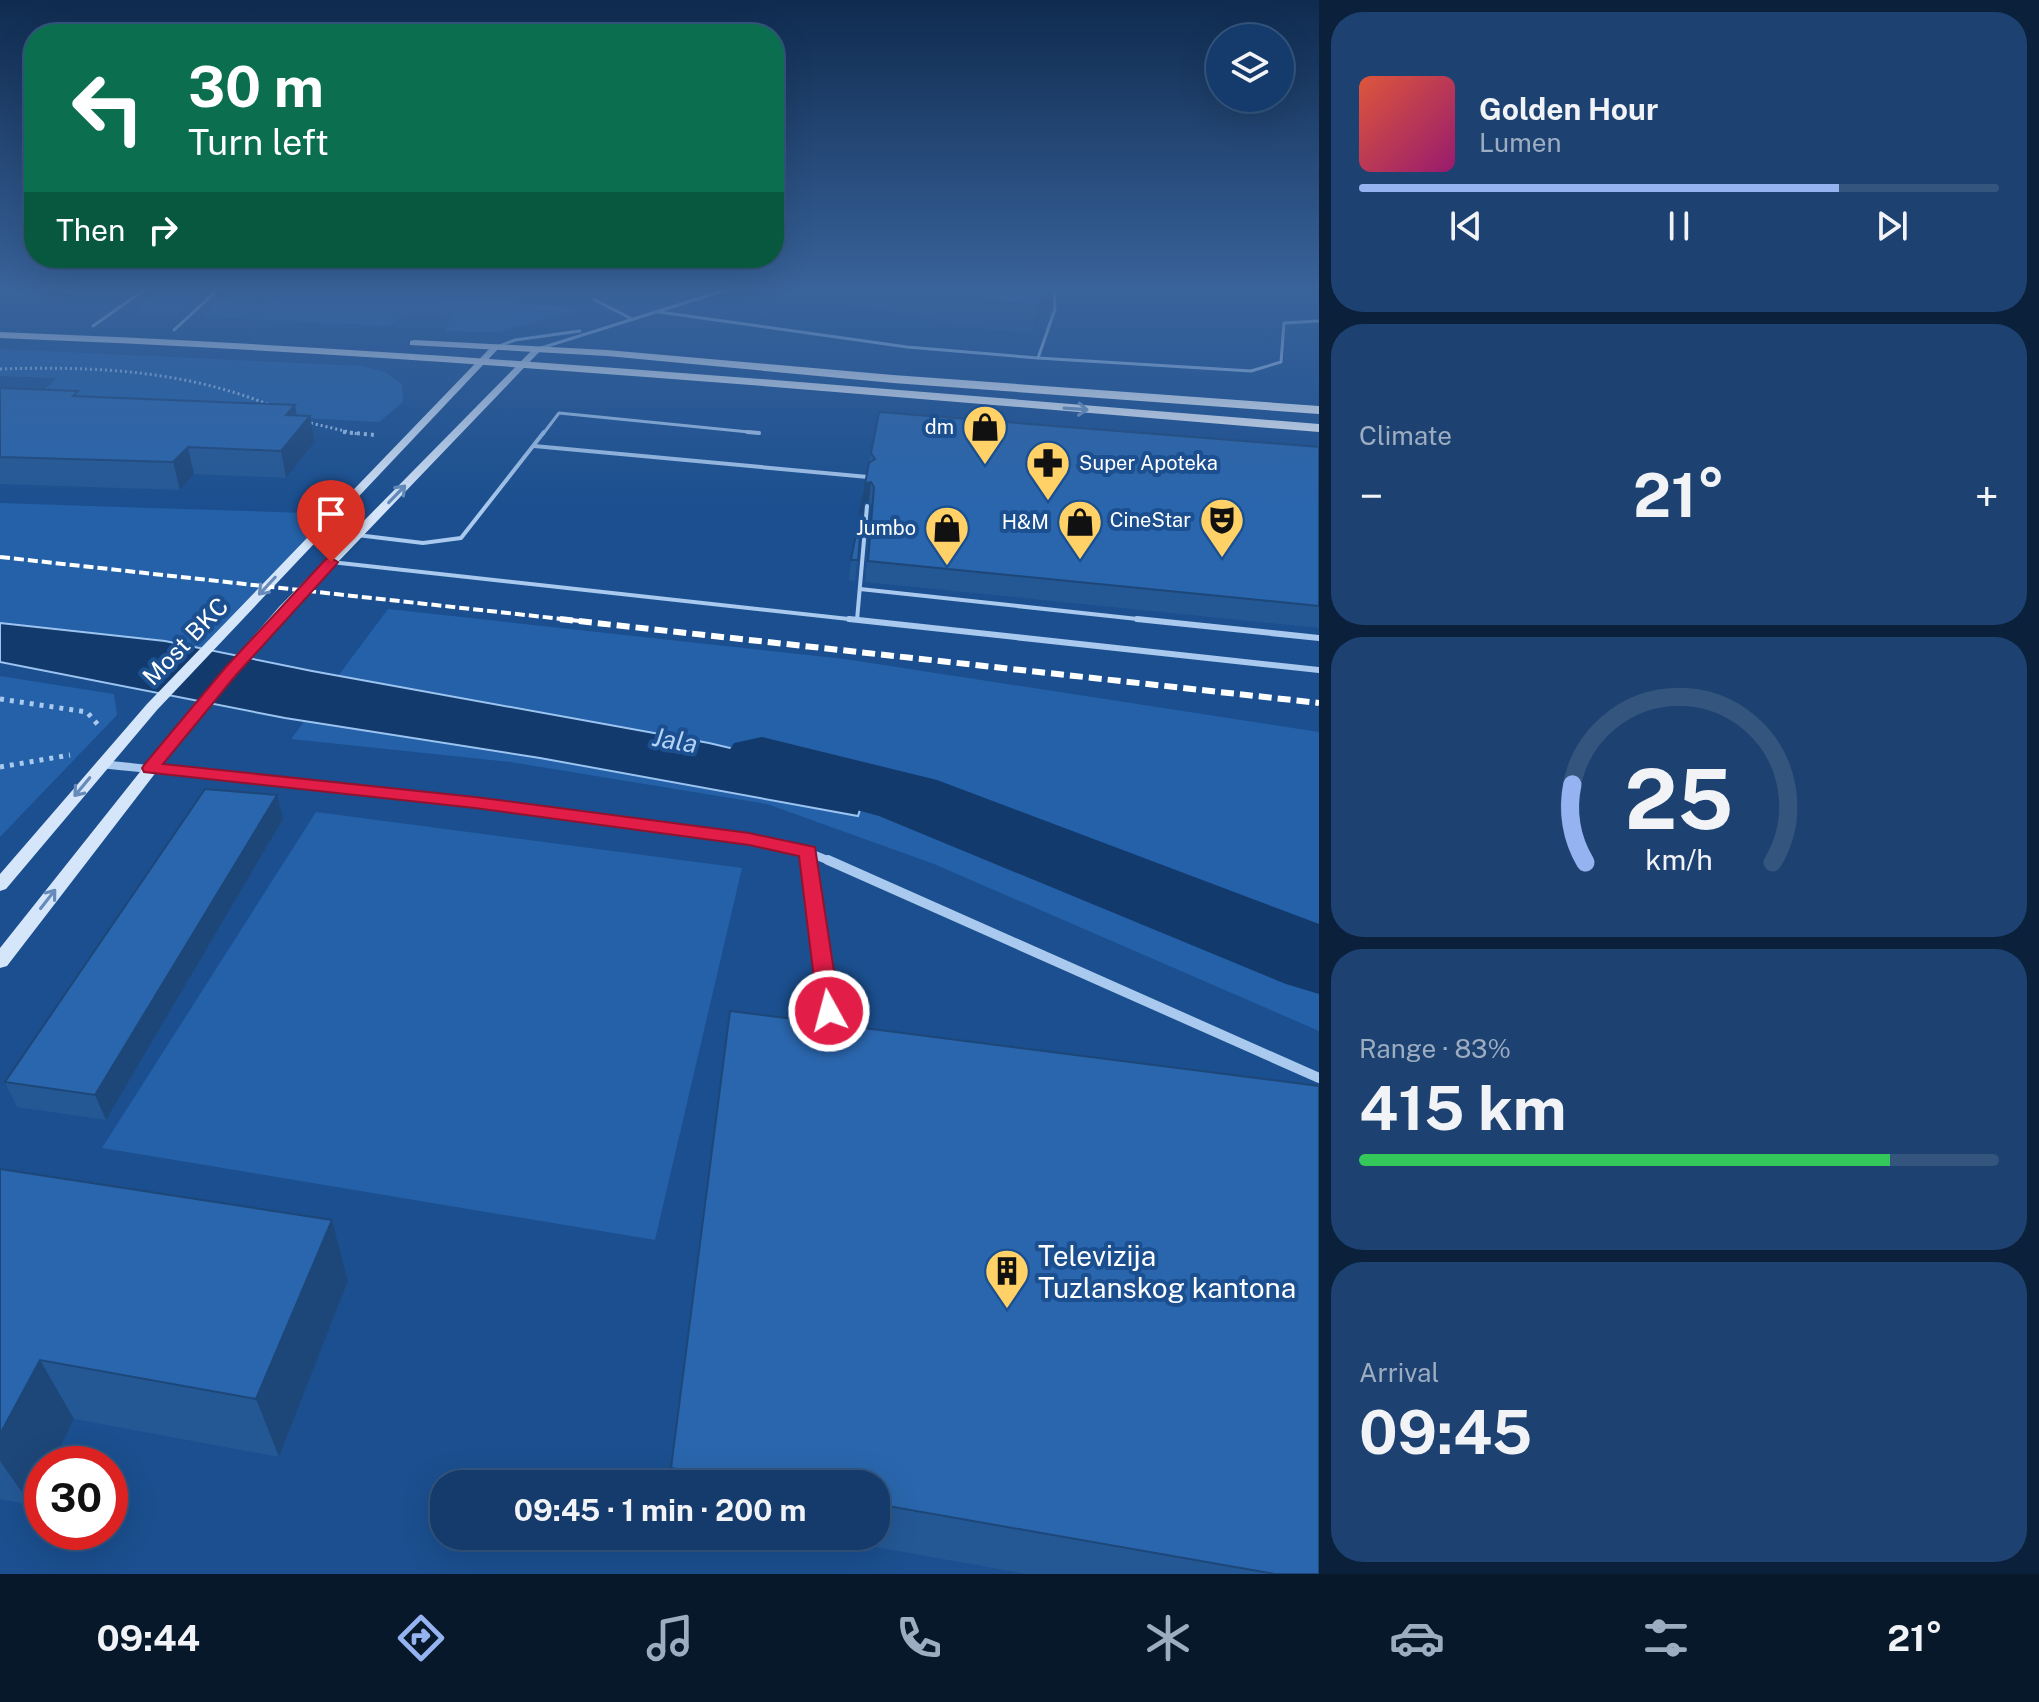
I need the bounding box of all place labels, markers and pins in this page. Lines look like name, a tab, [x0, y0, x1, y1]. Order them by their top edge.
shop icon: dm	[961, 403, 1009, 466]
place label: dm	[925, 415, 954, 439]
pharmacy icon: Super Apoteka	[1024, 439, 1072, 502]
place label: Super Apoteka	[1079, 451, 1218, 475]
pin	[297, 480, 365, 562]
theatre icon: CineStar	[1198, 496, 1246, 559]
shop icon: H&M	[1056, 498, 1104, 561]
shop icon: Jumbo	[923, 504, 971, 567]
place label: CineStar	[1110, 508, 1191, 532]
place label: H&M	[1002, 510, 1049, 534]
place label: Jumbo	[856, 516, 916, 540]
place label: Televizija Tuzlanskog kantona	[1038, 1239, 1296, 1304]
building icon: Televizija Tuzlanskog kantona	[983, 1247, 1031, 1310]

